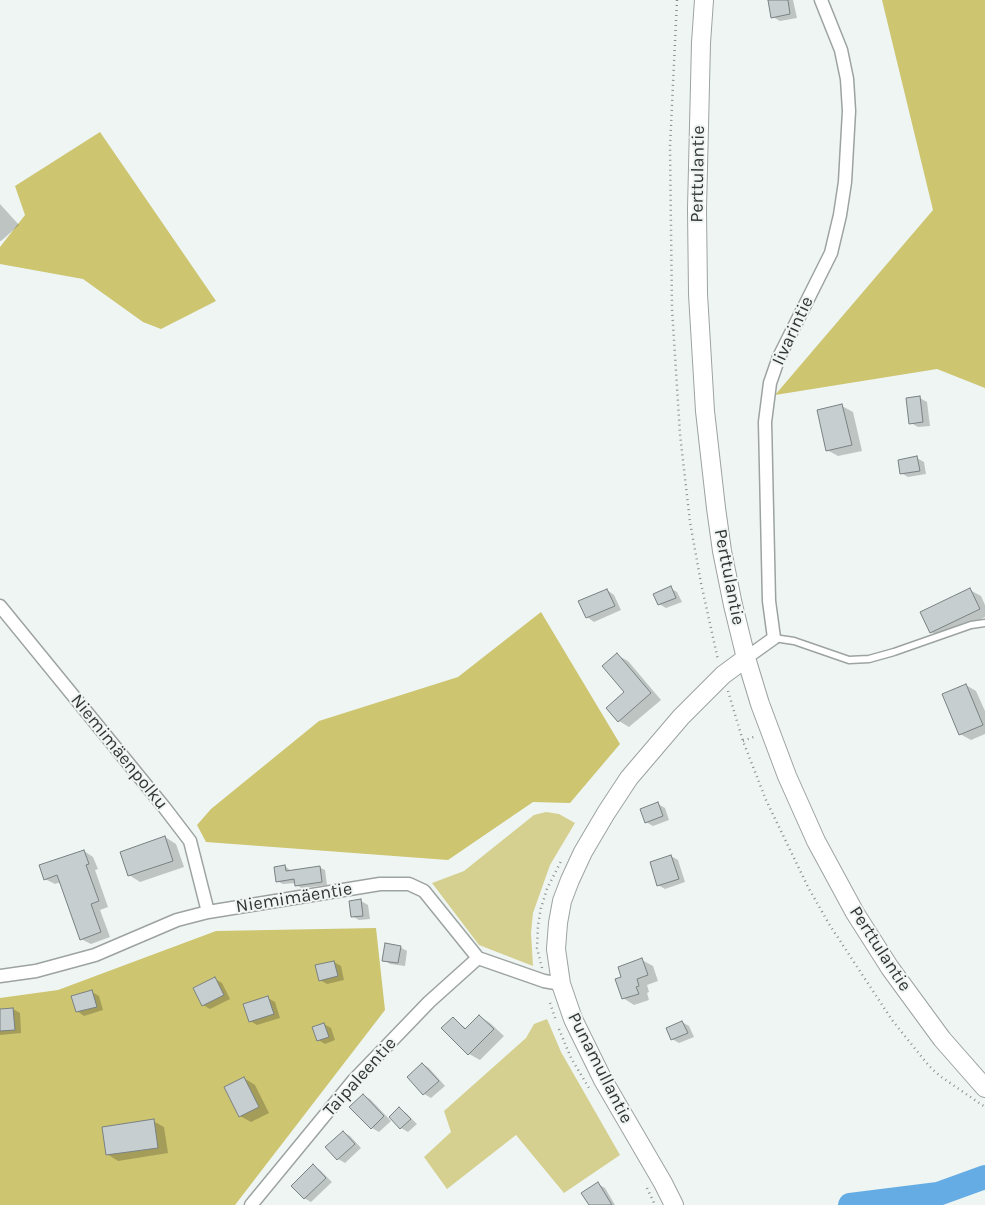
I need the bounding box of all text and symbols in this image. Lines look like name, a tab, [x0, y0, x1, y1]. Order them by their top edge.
street label: Perttulantie	[686, 125, 710, 223]
street label: Iivarintie	[768, 293, 818, 369]
street label: Perttulantie	[709, 527, 749, 627]
street label: Niemimäenpolku	[66, 690, 172, 814]
street label: Niemimäentie	[234, 878, 354, 918]
street label: Perttulantie	[844, 902, 916, 996]
street label: Punamullantie	[563, 1009, 637, 1127]
street label: Taipaleentie	[319, 1033, 401, 1121]

